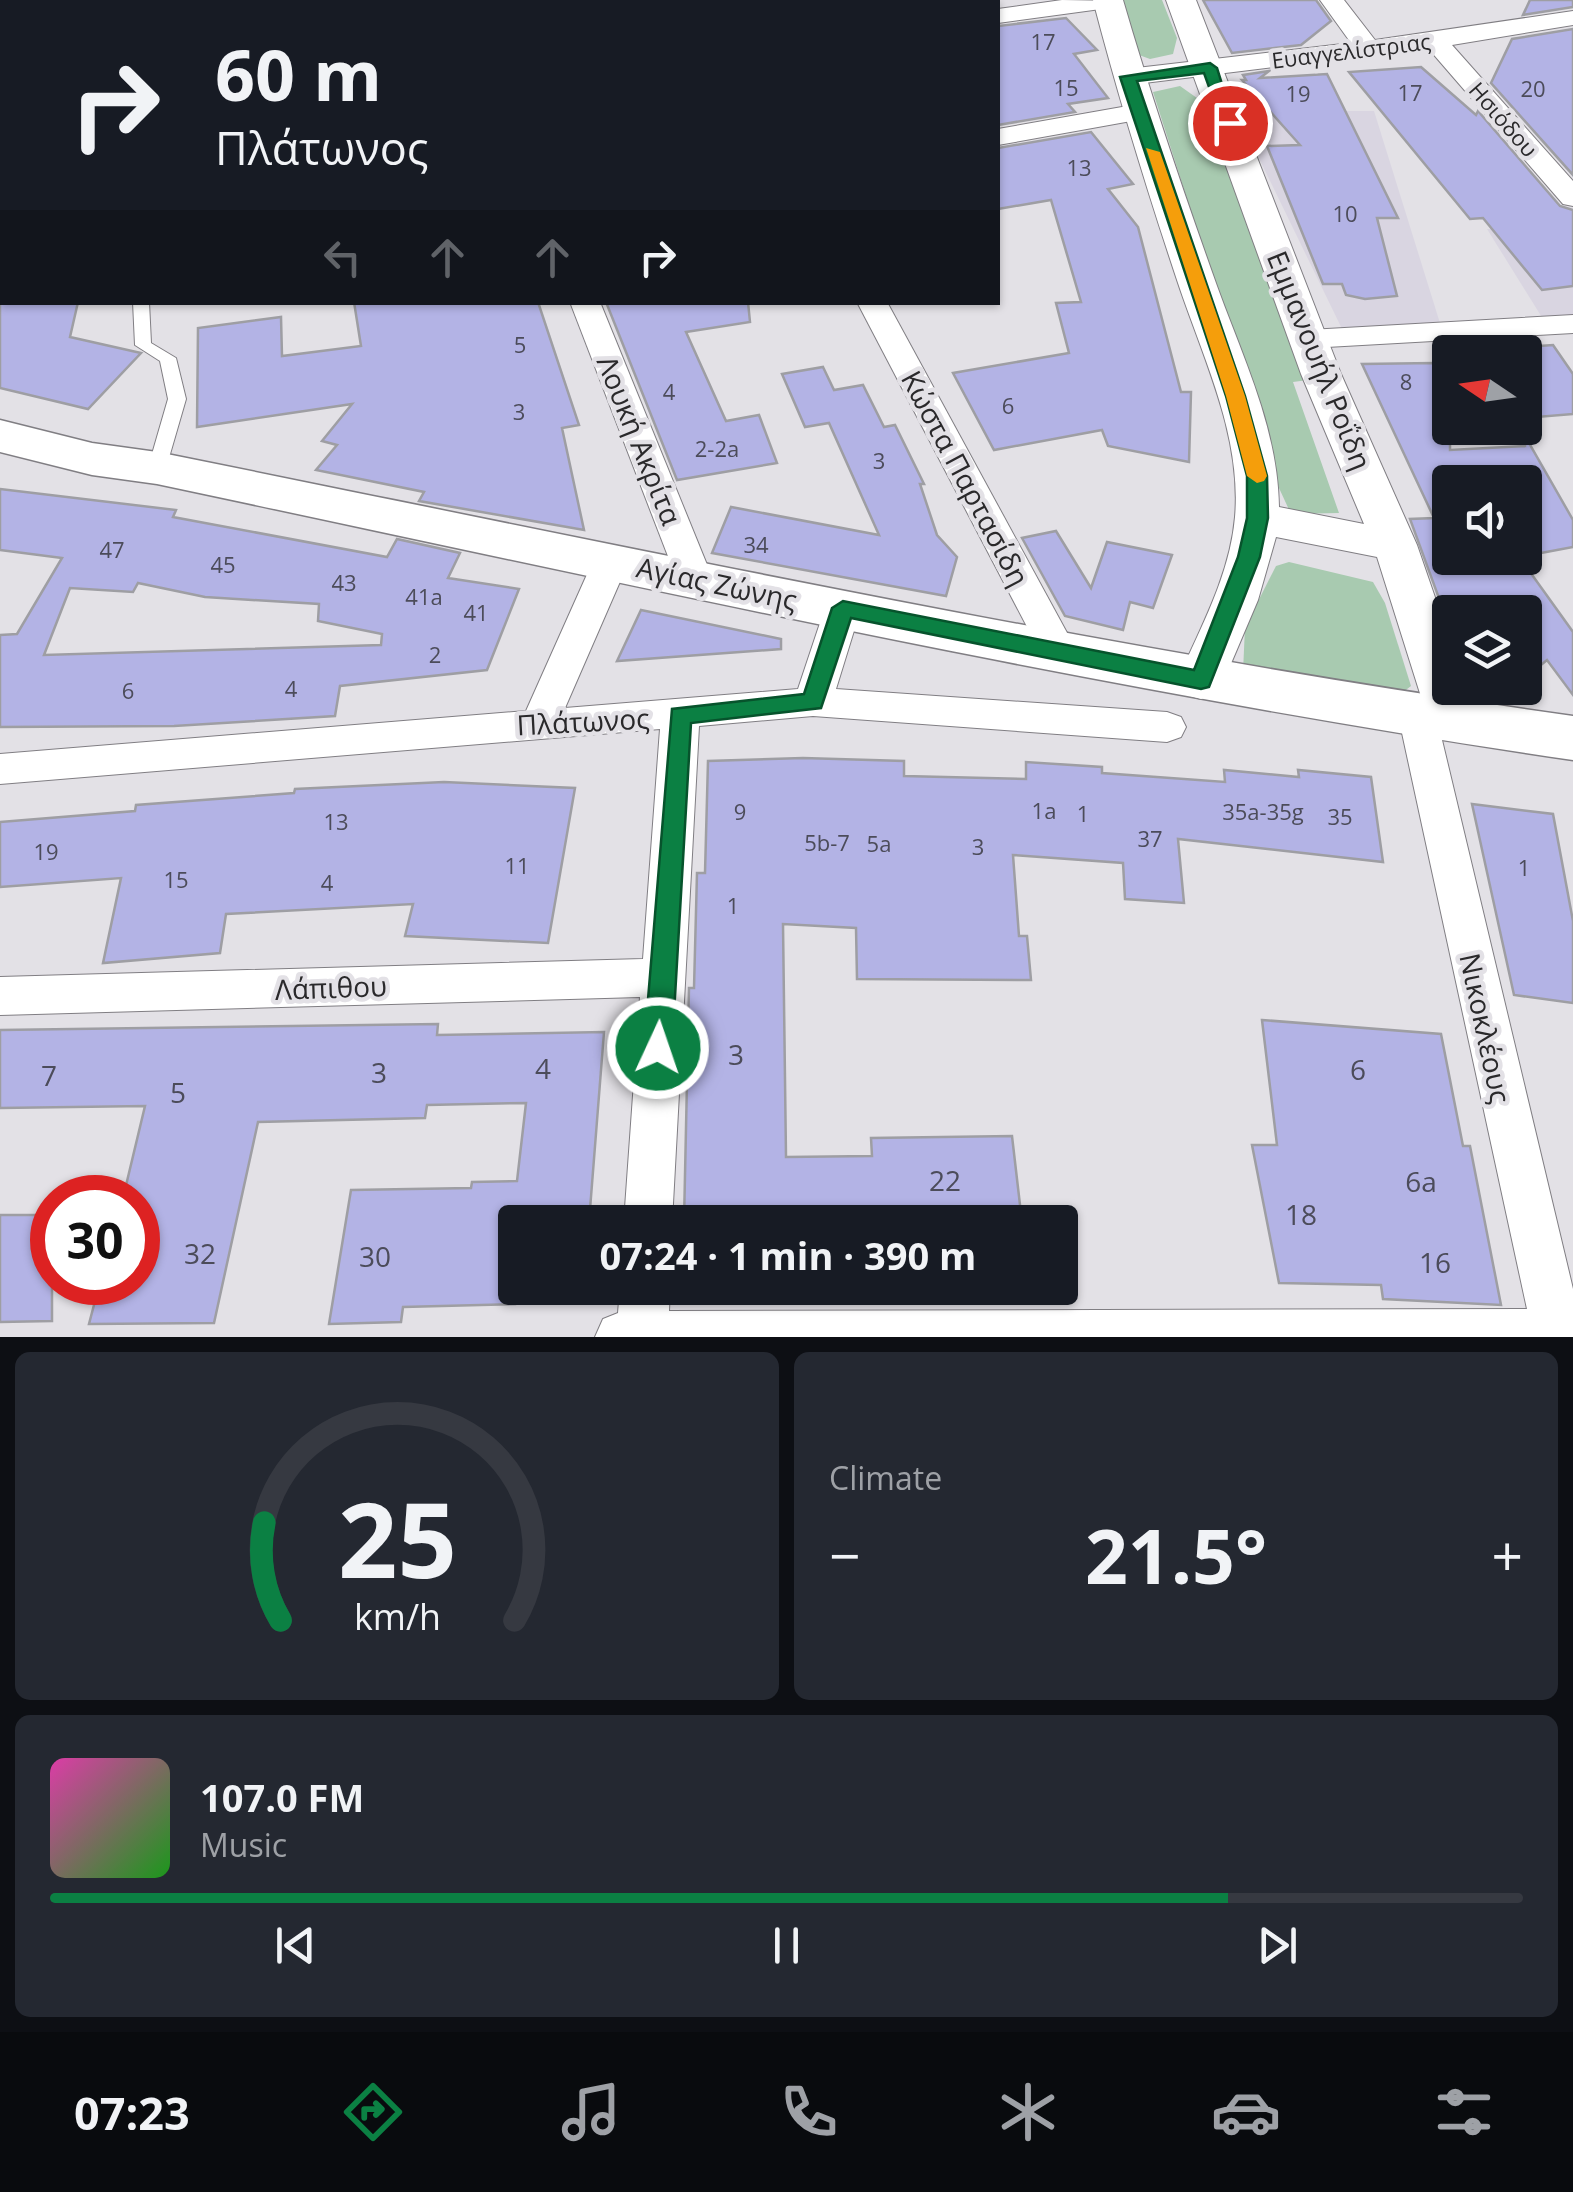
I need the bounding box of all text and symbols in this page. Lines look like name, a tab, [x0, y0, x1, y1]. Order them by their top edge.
street label: Ευαγγελίστριας	[1270, 25, 1433, 75]
text: 60 m	[215, 26, 382, 122]
house number: 17	[1030, 26, 1056, 56]
icon: right	[50, 40, 180, 170]
house number: 15	[1053, 72, 1079, 102]
house number: 20	[1520, 73, 1546, 103]
street label: Ησιόδου	[1463, 75, 1545, 163]
house number: 17	[1397, 77, 1423, 107]
house number: 19	[1285, 78, 1311, 108]
pin	[1188, 81, 1273, 166]
icon: arrive	[1203, 96, 1258, 151]
text: Πλάτωνος	[215, 117, 429, 178]
house number: 13	[1066, 152, 1092, 182]
house number: 10	[1332, 198, 1358, 228]
icon: left	[315, 230, 370, 285]
icon: ahead	[420, 230, 475, 285]
icon: ahead	[525, 230, 580, 285]
icon: right	[630, 230, 685, 285]
street label: Εμμανουήλ Ροΐδη	[1259, 245, 1381, 475]
house number: 5	[514, 329, 526, 359]
north arrow	[1432, 335, 1542, 445]
map controls	[1432, 335, 1542, 705]
street label: Λουκή Ακρίτα	[589, 350, 691, 530]
street label: Κώστα Παρτασίδη	[893, 364, 1039, 592]
house number: 8	[1400, 366, 1412, 396]
house number: 4	[663, 376, 676, 406]
house number: 6	[1002, 390, 1014, 420]
house number: 3	[513, 396, 525, 426]
house number: 2-2a	[695, 433, 739, 463]
house number: 3	[873, 445, 885, 475]
button: sound	[1432, 465, 1542, 575]
house number: 34	[743, 529, 769, 559]
house number: 47	[99, 534, 125, 564]
street label: Αγίας Ζώνης	[633, 547, 801, 619]
house number: 45	[210, 549, 236, 579]
house number: 43	[331, 567, 357, 597]
house number: 41a	[405, 581, 443, 611]
button: layers	[1432, 595, 1542, 705]
house number: 41	[463, 597, 489, 627]
house number: 2	[429, 639, 441, 669]
house number: 4	[285, 673, 298, 703]
house number: 6	[122, 675, 134, 705]
street label: Πλάτωνος	[516, 699, 650, 743]
house number: 1a	[1032, 795, 1056, 825]
house number: 9	[734, 796, 746, 826]
house number: 35a-35g	[1222, 796, 1304, 826]
house number: 1	[1077, 798, 1089, 828]
house number: 35	[1327, 801, 1353, 831]
house number: 13	[323, 806, 349, 836]
house number: 37	[1137, 823, 1163, 853]
house number: 5b-7	[804, 827, 850, 857]
house number: 5a	[867, 828, 891, 858]
house number: 3	[972, 831, 984, 861]
house number: 19	[33, 836, 59, 866]
house number: 11	[504, 850, 530, 880]
house number: 1	[1518, 852, 1530, 882]
house number: 15	[163, 864, 189, 894]
house number: 4	[321, 867, 334, 897]
house number: 1	[727, 890, 739, 920]
street label: Νικοκλέους	[1452, 949, 1520, 1107]
street label: Λάπιθου	[274, 966, 388, 1008]
position arrow	[606, 996, 710, 1100]
house number: 3	[728, 1035, 744, 1073]
house number: 4	[535, 1049, 551, 1087]
house number: 6	[1350, 1050, 1366, 1088]
house number: 3	[371, 1053, 387, 1091]
house number: 7	[41, 1056, 57, 1094]
house number: 5	[170, 1073, 186, 1111]
house number: 22	[929, 1161, 961, 1199]
house number: 6a	[1405, 1162, 1437, 1200]
speed limit sign: 30	[30, 1175, 160, 1305]
house number: 18	[1285, 1195, 1317, 1233]
text: 07:24 · 1 min · 390 m	[600, 1229, 976, 1281]
house number: 32	[184, 1234, 216, 1272]
house number: 30	[359, 1237, 391, 1275]
house number: 16	[1419, 1243, 1451, 1281]
text: Climate	[829, 1456, 942, 1499]
text: 25	[338, 1467, 456, 1608]
text: 21.5°	[1085, 1504, 1267, 1606]
text: −	[829, 1517, 860, 1592]
text: +	[1492, 1517, 1523, 1592]
text: km/h	[354, 1592, 440, 1640]
text: 107.0 FM	[200, 1771, 364, 1823]
text: Music	[200, 1823, 287, 1866]
icon: previous	[268, 1918, 323, 1973]
icon: pause	[759, 1918, 814, 1973]
icon: next	[1250, 1918, 1305, 1973]
icon: directions	[338, 2077, 408, 2147]
icon: music	[556, 2077, 626, 2147]
icon: phone	[774, 2077, 844, 2147]
icon: climate	[993, 2077, 1063, 2147]
icon: car	[1211, 2077, 1281, 2147]
icon: filters	[1429, 2077, 1499, 2147]
text: 07:23	[74, 2082, 190, 2143]

